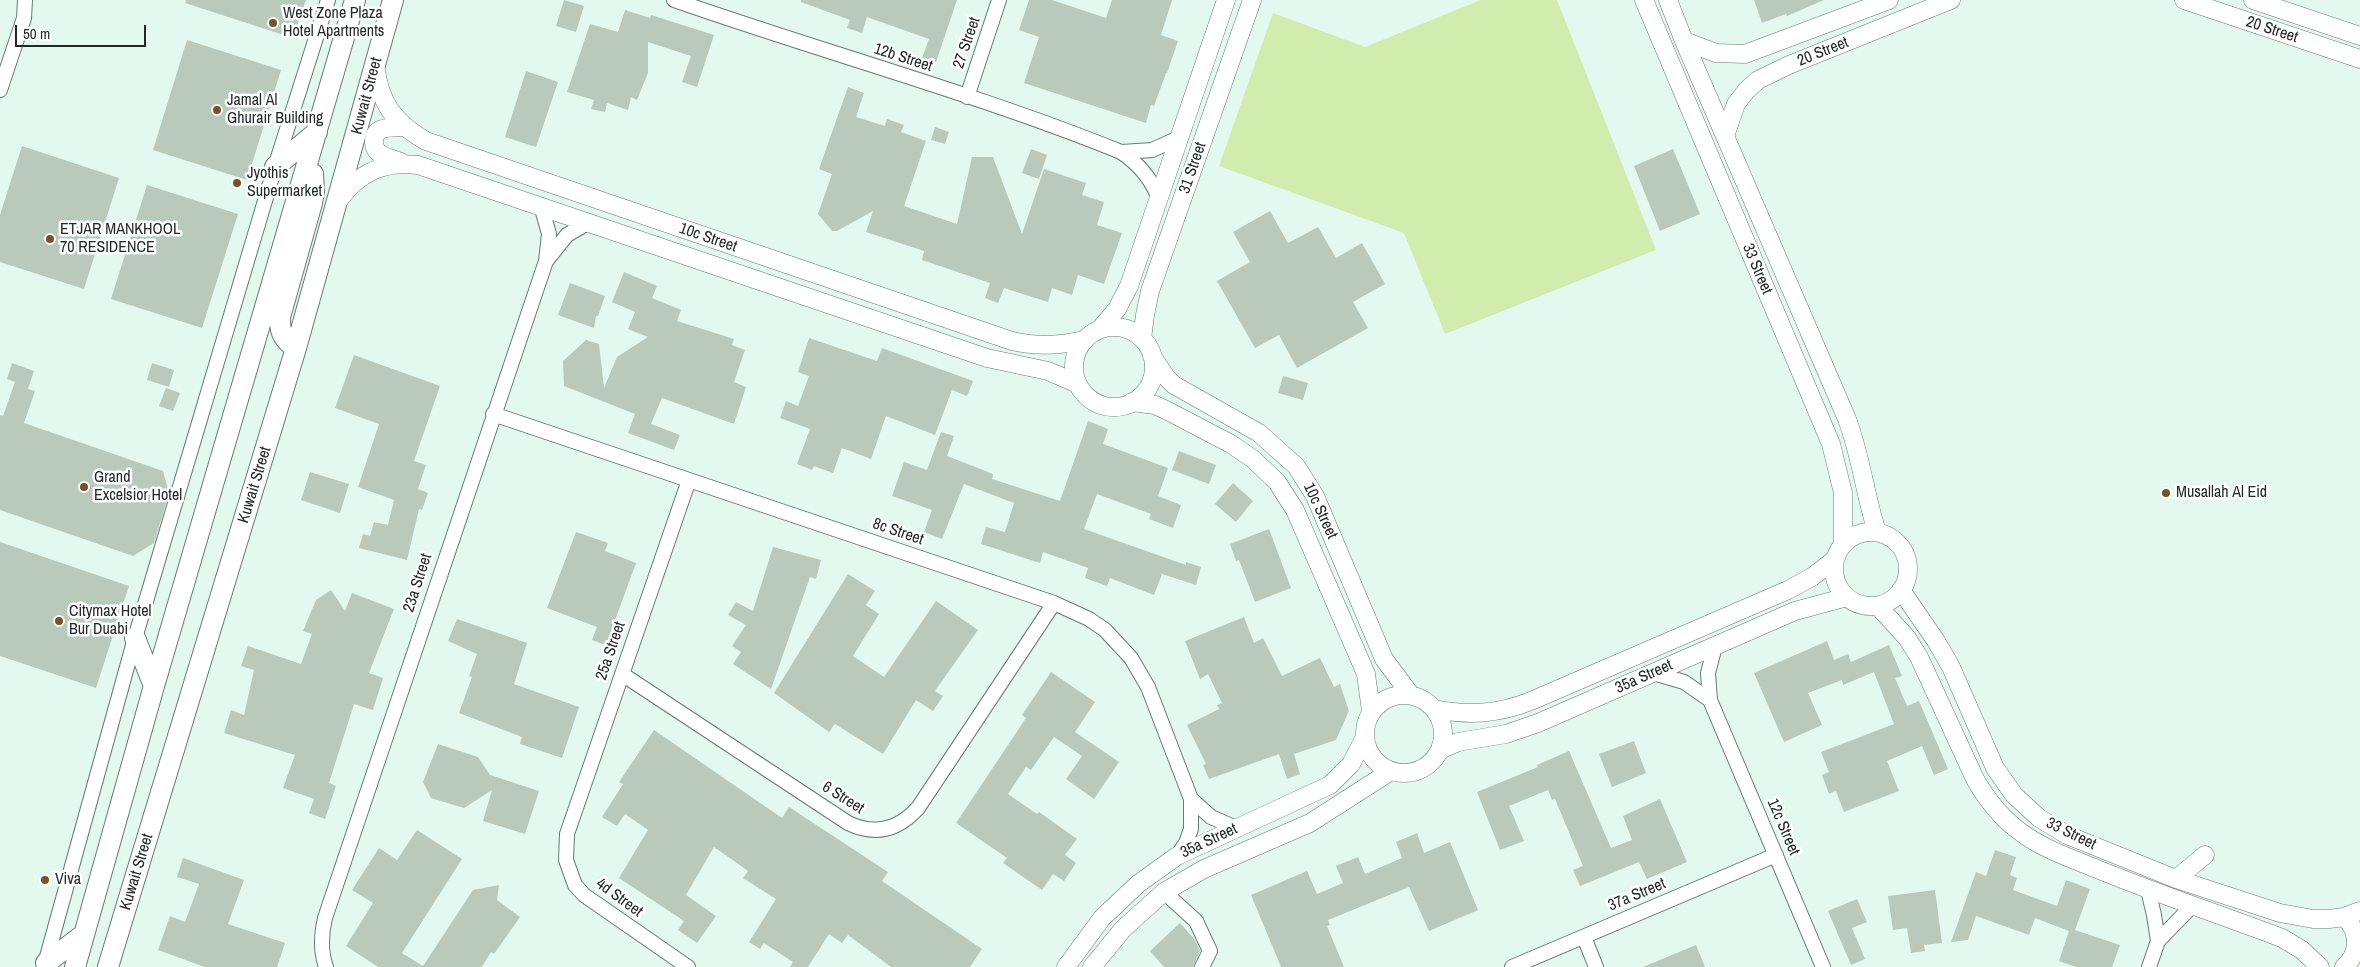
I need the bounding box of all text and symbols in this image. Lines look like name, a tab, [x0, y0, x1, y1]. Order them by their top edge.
place label: West Zone Plaza Hotel Apartments	[283, 4, 384, 42]
street label: 20 Street	[2244, 13, 2300, 47]
scale bar	[18, 15, 149, 47]
street label: 27 Street	[949, 15, 985, 71]
marker: West Zone Plaza Hotel Apartments	[267, 17, 279, 29]
text: 50 m	[23, 23, 50, 44]
street label: 20 Street	[1795, 33, 1851, 71]
street label: 12b Street	[871, 40, 935, 76]
street label: Kuwait Street	[348, 55, 386, 137]
place label: Jamal Al Ghurair Building	[227, 91, 323, 129]
marker: Jamal Al Ghurair Building	[211, 104, 223, 116]
street label: 31 Street	[1175, 140, 1211, 196]
place label: Jyothis Supermarket	[247, 164, 322, 202]
marker: Jyothis Supermarket	[231, 177, 243, 189]
street label: 10c Street	[677, 219, 739, 257]
place label: ETJAR MANKHOOL 70 RESIDENCE	[60, 220, 180, 258]
marker: ETJAR MANKHOOL 70 RESIDENCE	[44, 233, 56, 245]
street label: 33 Street	[1738, 241, 1776, 297]
street label: Kuwait Street	[234, 445, 276, 525]
place label: Grand Excelsior Hotel	[94, 468, 182, 506]
street label: 10c Street	[1299, 480, 1341, 542]
marker: Grand Excelsior Hotel	[78, 481, 90, 493]
place label: Musallah Al Eid	[2176, 483, 2267, 503]
marker: Musallah Al Eid	[2160, 487, 2172, 499]
street label: 8c Street	[870, 514, 926, 550]
street label: 23a Street	[400, 551, 436, 615]
place label: Citymax Hotel Bur Duabi	[69, 602, 151, 640]
marker: Citymax Hotel Bur Duabi	[53, 615, 65, 627]
street label: 25a Street	[592, 619, 630, 683]
street label: 35a Street	[1612, 656, 1676, 698]
street label: 6 Street	[818, 778, 868, 818]
street label: 12c Street	[1762, 796, 1804, 858]
street label: 33 Street	[2043, 814, 2099, 854]
street label: 35a Street	[1178, 820, 1240, 862]
street label: Kuwait Street	[116, 832, 158, 912]
place label: Viva	[55, 870, 81, 890]
marker: Viva	[39, 874, 51, 886]
street label: 37a Street	[1605, 874, 1669, 916]
street label: 4d Street	[592, 875, 646, 921]

